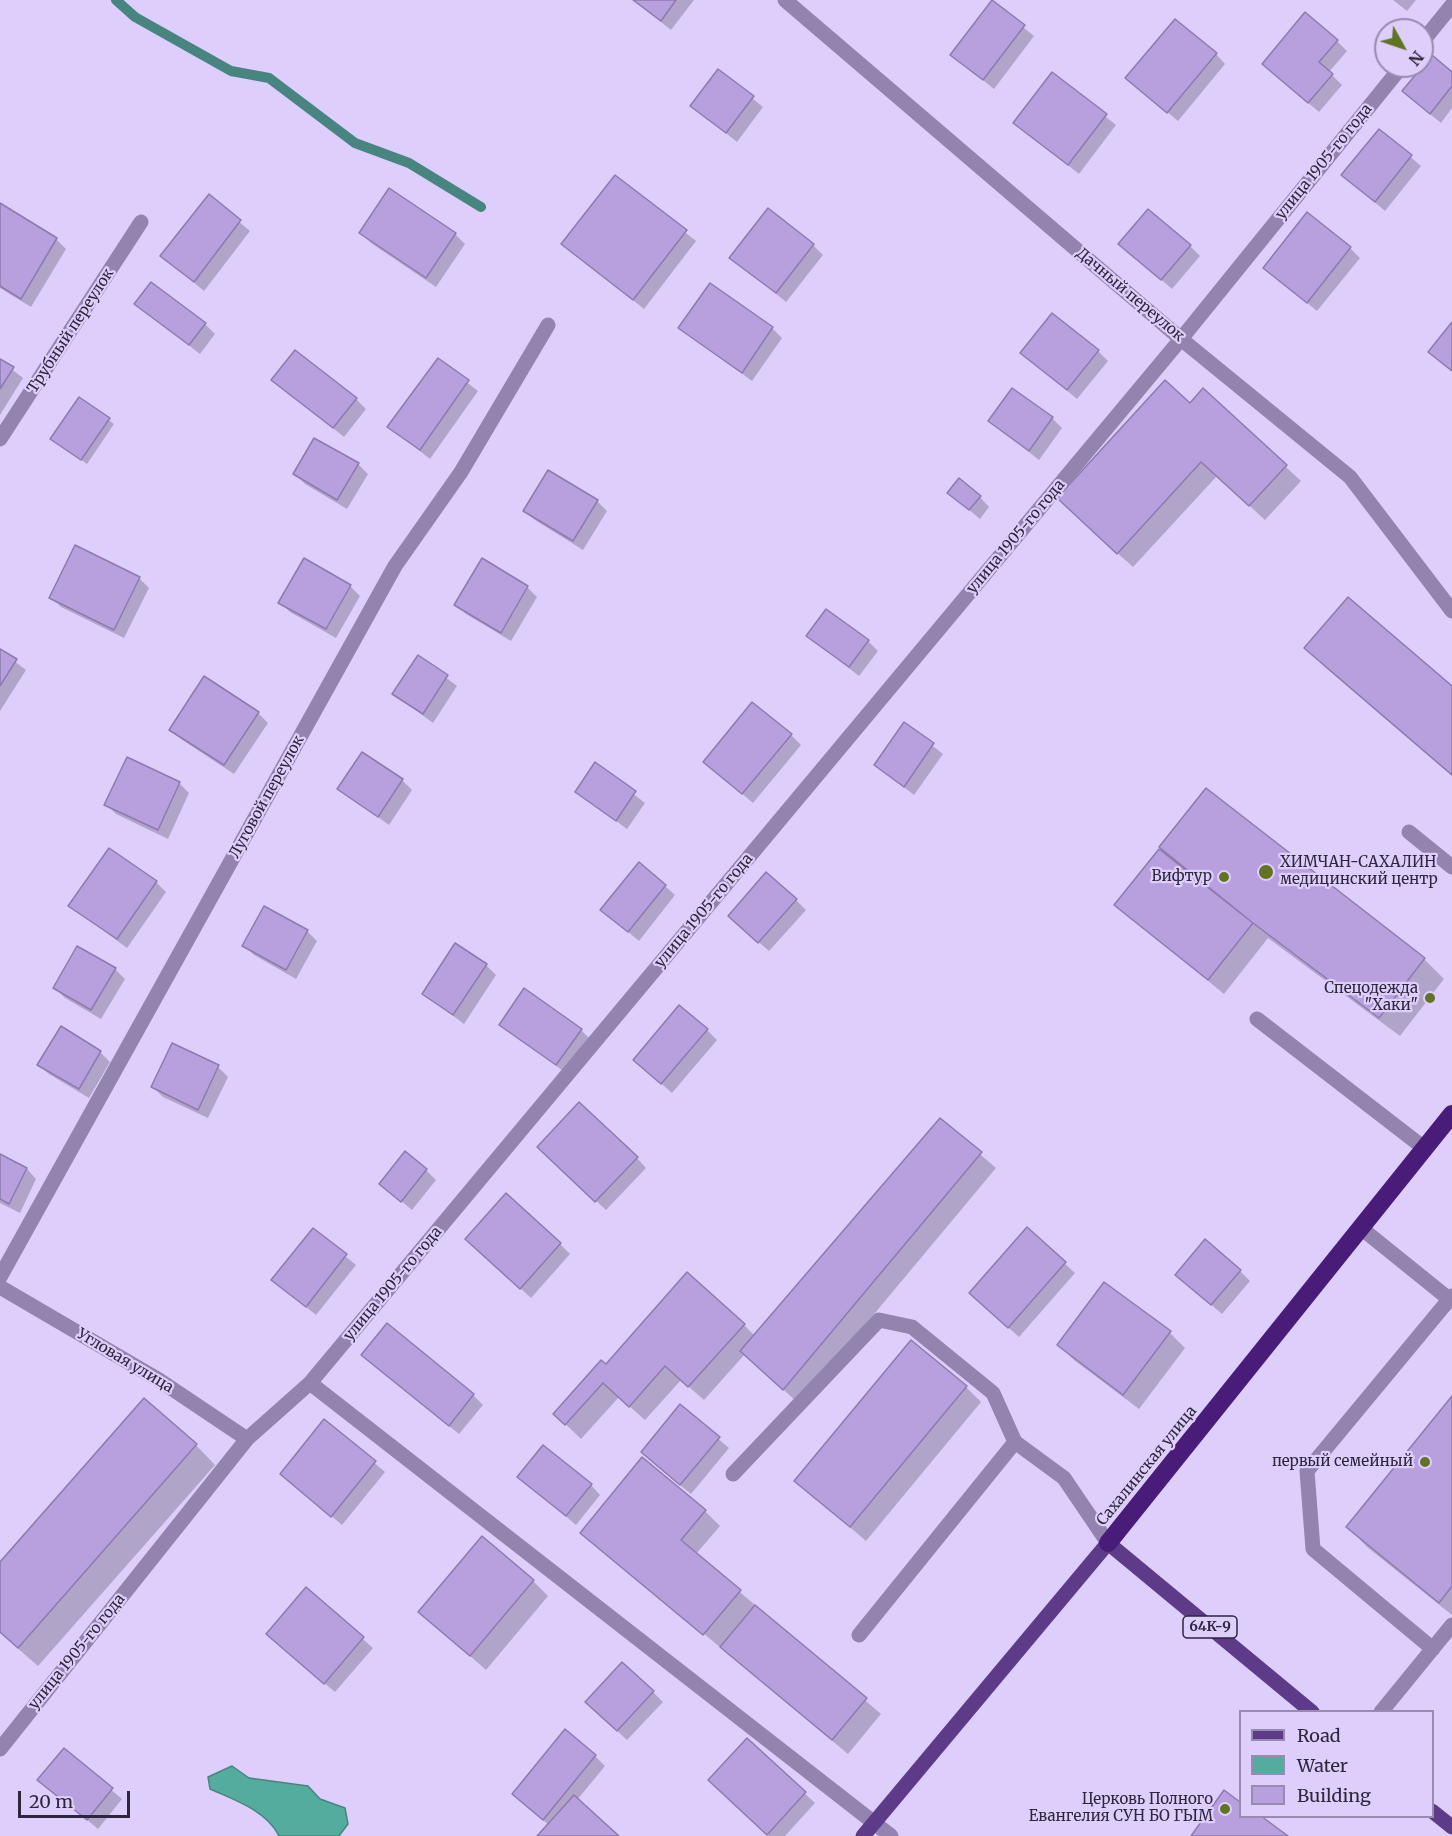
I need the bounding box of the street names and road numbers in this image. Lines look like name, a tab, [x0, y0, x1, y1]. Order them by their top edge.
street label: улица 1905-го года	[1272, 101, 1376, 223]
street label: Дачный переулок	[1072, 245, 1188, 345]
street label: Трубный переулок	[24, 265, 118, 397]
street label: улица 1905-го года	[963, 476, 1069, 598]
street label: Луговой переулок	[226, 733, 308, 861]
street label: улица 1905-го года	[651, 850, 757, 972]
street label: улица 1905-го года	[340, 1223, 446, 1345]
street label: Угловая улица	[73, 1325, 177, 1397]
street label: Сахалинская улица	[1093, 1403, 1201, 1529]
street label: улица 1905-го года	[25, 1591, 129, 1713]
road number: 64К-9	[1183, 1616, 1237, 1638]

